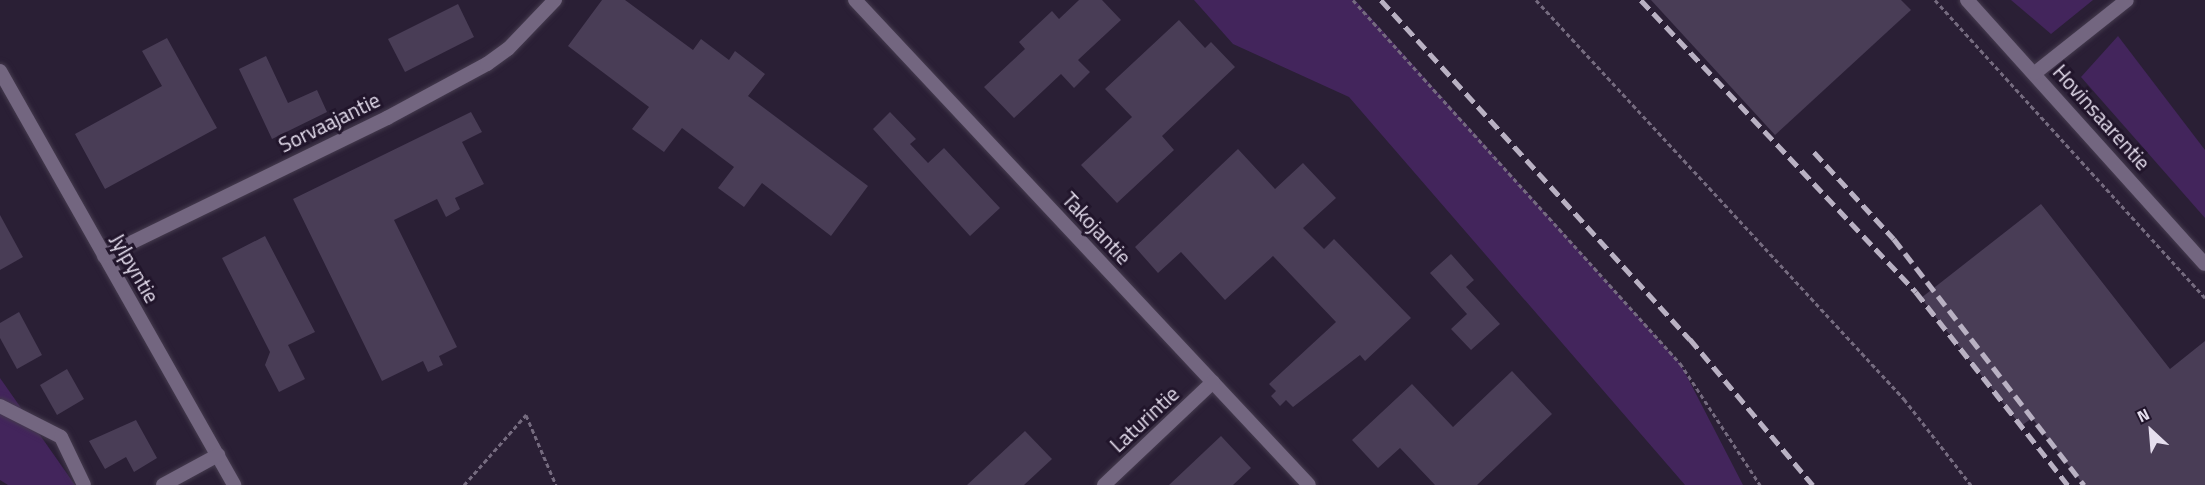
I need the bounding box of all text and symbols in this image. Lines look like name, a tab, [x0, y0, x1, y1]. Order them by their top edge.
street label: Hovinsaarentie	[2048, 59, 2156, 175]
street label: Sorvaajantie	[274, 87, 384, 157]
street label: Takojantie	[1057, 187, 1137, 269]
street label: Jylpyntie	[105, 229, 165, 307]
street label: Laturintie	[1104, 381, 1184, 457]
north arrow	[2121, 401, 2181, 461]
text: N	[2133, 402, 2153, 428]

